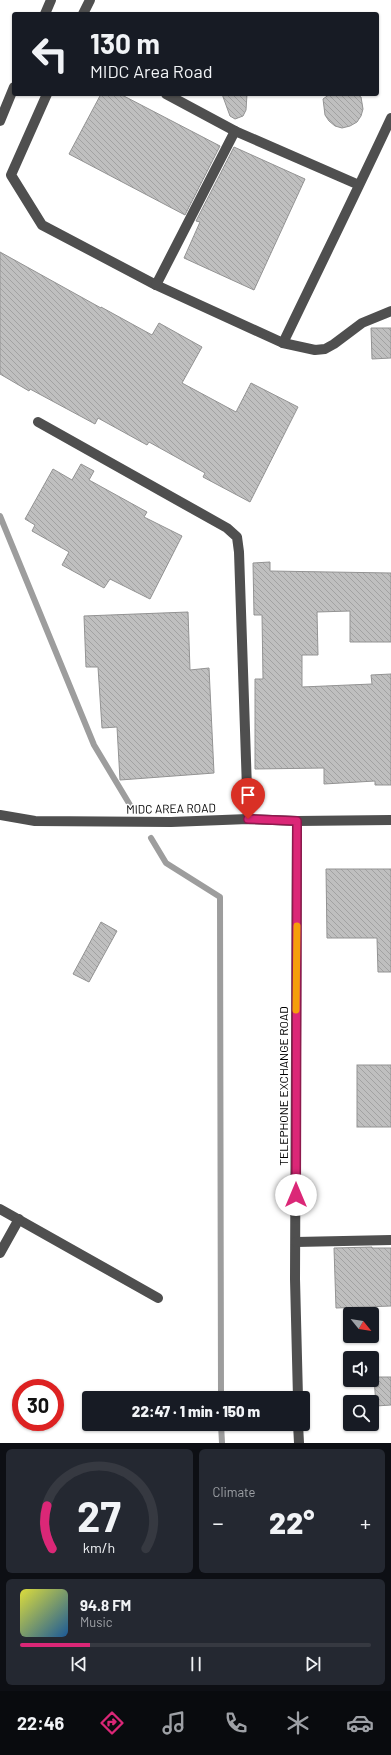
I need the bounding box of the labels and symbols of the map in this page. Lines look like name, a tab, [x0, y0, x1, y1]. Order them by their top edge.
pin	[231, 778, 265, 819]
street label: MIDC AREA ROAD	[126, 800, 216, 816]
street label: TELEPHONE EXCHANGE ROAD	[276, 1006, 290, 1166]
position arrow	[275, 1174, 317, 1216]
north arrow	[343, 1307, 379, 1343]
speed limit sign: 30	[12, 1379, 64, 1431]

